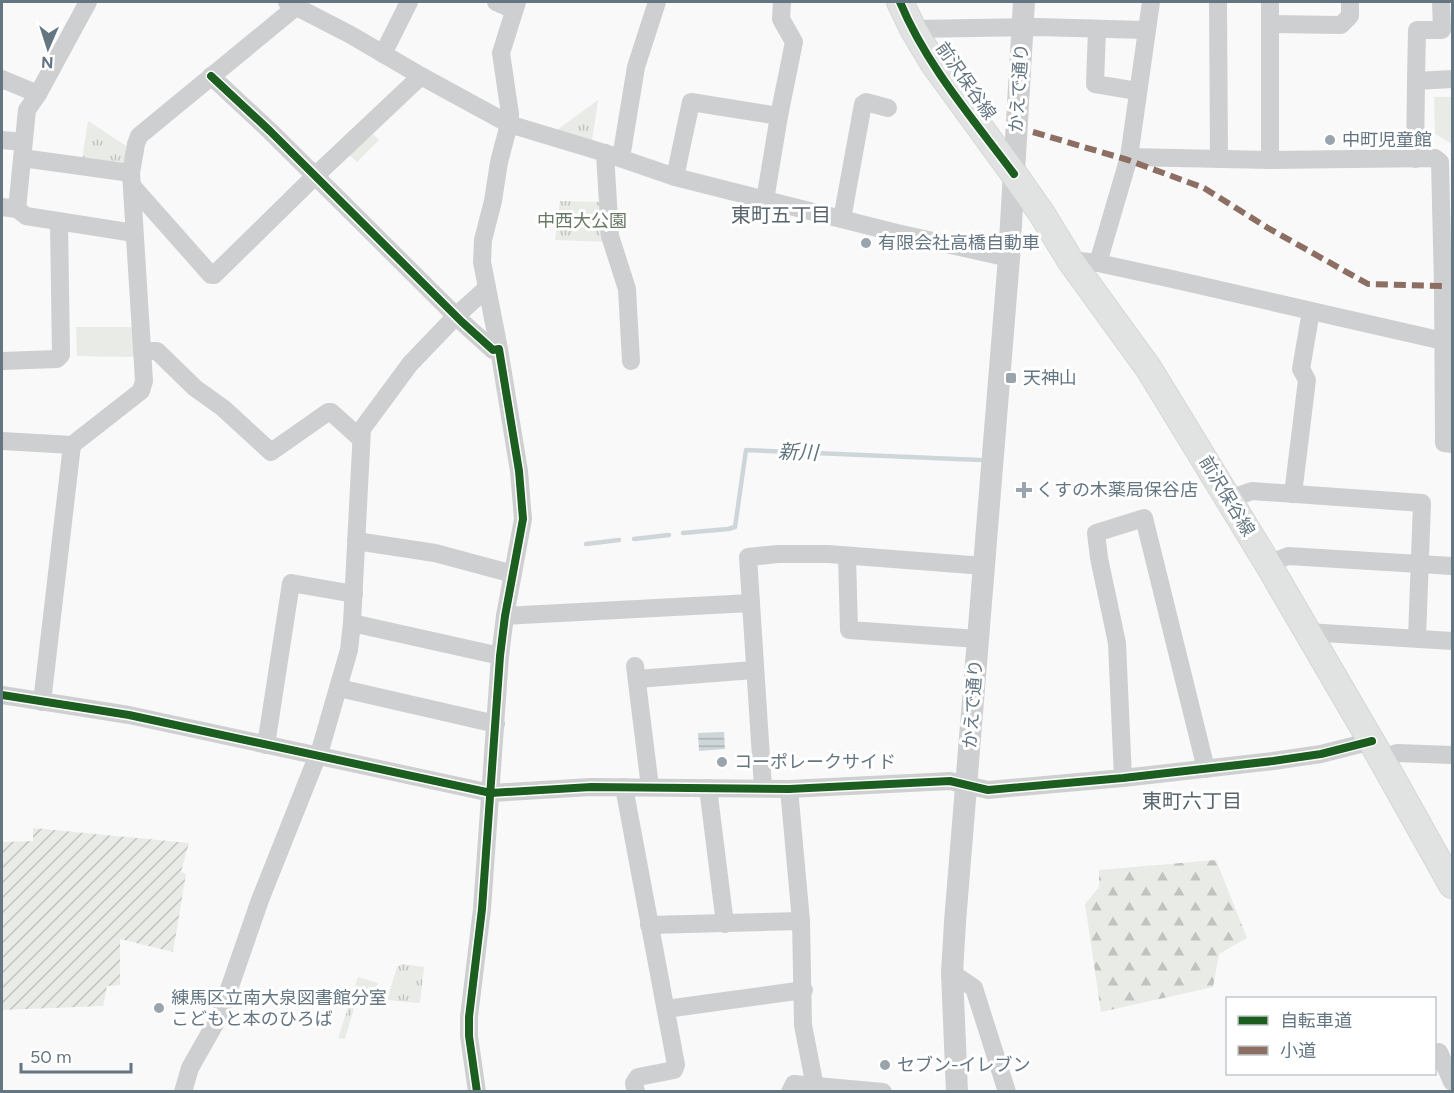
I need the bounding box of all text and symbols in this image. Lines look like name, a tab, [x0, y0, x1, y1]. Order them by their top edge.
north arrow	[18, 18, 78, 78]
street label: 前沢保谷線	[931, 38, 1001, 124]
street label: かえで通り	[1005, 43, 1033, 133]
text: N	[41, 53, 54, 72]
place label: 中町児童館	[1342, 129, 1432, 151]
marker: 中町児童館	[1323, 133, 1337, 147]
district label: 東町五丁目	[731, 203, 831, 227]
park label: 中西大公園	[537, 210, 627, 232]
place label: 有限会社高橋自動車	[878, 232, 1040, 254]
marker: 有限会社高橋自動車	[859, 236, 873, 250]
place label: 天神山	[1023, 367, 1077, 389]
marker: 天神山	[1004, 371, 1018, 385]
water label: 新川	[778, 439, 820, 465]
street label: 前沢保谷線	[1194, 452, 1260, 540]
place label: くすの木薬局保谷店	[1036, 479, 1198, 501]
marker: くすの木薬局保谷店	[1017, 483, 1031, 497]
street label: かえで通り	[959, 659, 987, 749]
place label: コーポレークサイド	[734, 751, 896, 773]
marker: コーポレークサイド	[715, 755, 729, 769]
district label: 東町六丁目	[1142, 789, 1242, 813]
place label: 練馬区立南大泉図書館分室 こどもと本のひろば	[171, 987, 387, 1030]
legend	[1226, 997, 1436, 1075]
marker: 練馬区立南大泉図書館分室 こどもと本のひろば	[152, 1001, 166, 1015]
text: 自転車道	[1280, 1010, 1352, 1032]
scale bar	[21, 1036, 130, 1074]
text: 小道	[1280, 1040, 1316, 1062]
text: 50 m	[30, 1046, 72, 1068]
place label: セブン-イレブン	[897, 1054, 1031, 1076]
marker: セブン-イレブン	[878, 1058, 892, 1072]

